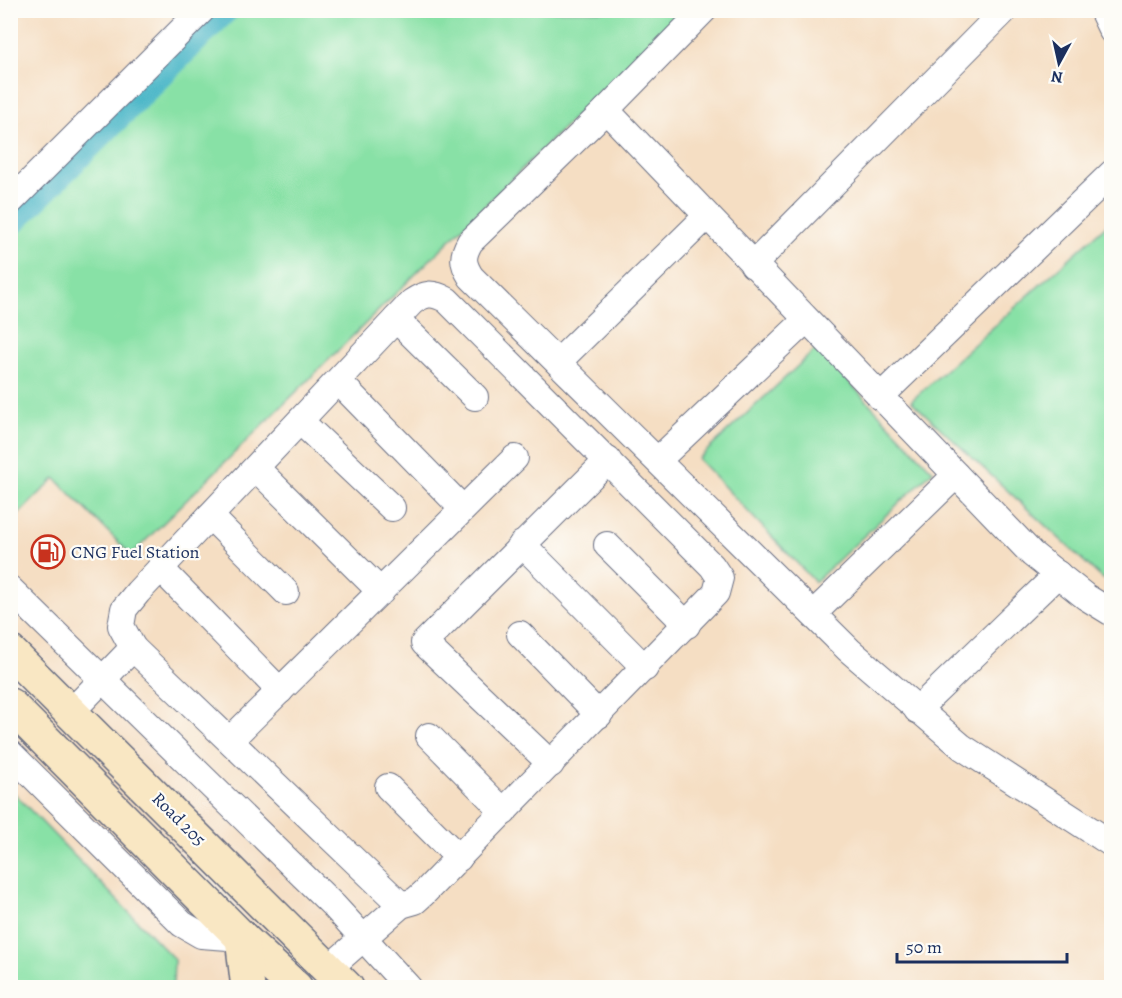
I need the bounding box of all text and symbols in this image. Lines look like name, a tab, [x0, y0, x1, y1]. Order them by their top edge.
north arrow	[1029, 33, 1089, 93]
text: N	[1049, 65, 1064, 89]
fuel station icon: CNG Fuel Station	[30, 534, 66, 570]
place label: CNG Fuel Station	[71, 540, 200, 564]
street label: Road 205	[147, 787, 211, 851]
scale bar	[897, 926, 1066, 964]
text: 50 m	[906, 935, 942, 959]

